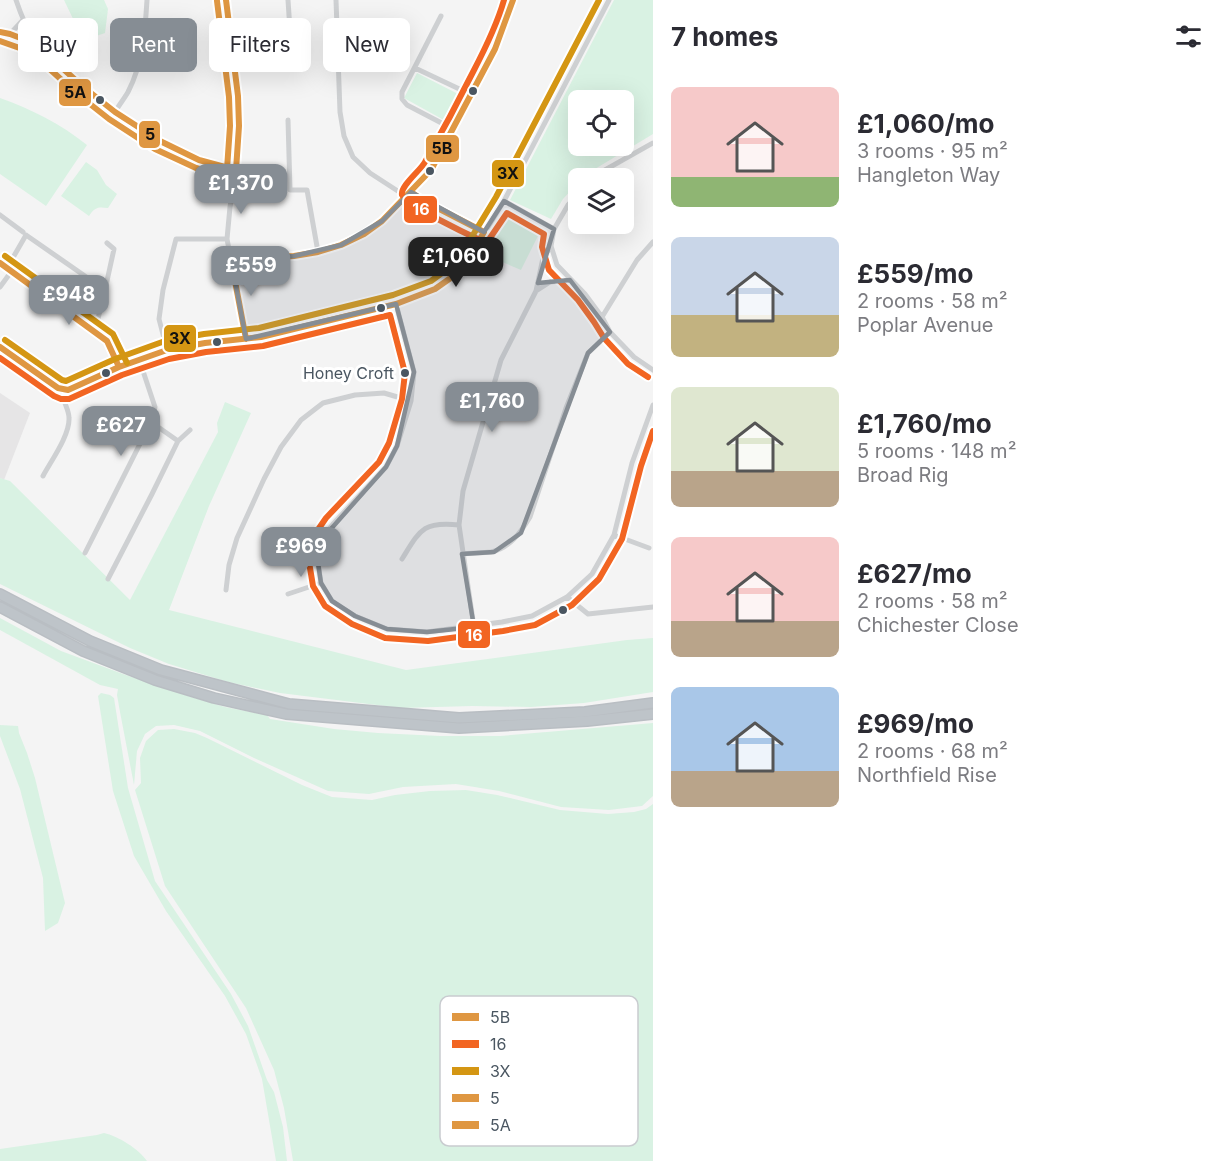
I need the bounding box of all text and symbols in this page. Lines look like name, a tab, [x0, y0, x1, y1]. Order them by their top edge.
chip: Buy	[18, 18, 98, 72]
chip: Rent	[110, 18, 197, 72]
chip: Filters	[209, 18, 311, 72]
chip: New	[323, 18, 410, 72]
icon: filters	[1172, 20, 1205, 53]
text: 7 homes	[671, 21, 778, 52]
line badge: 5A	[58, 78, 92, 107]
text: 5A	[64, 82, 86, 102]
unlabelled marker	[467, 85, 479, 97]
map controls	[568, 90, 634, 234]
button: locate	[568, 90, 634, 156]
unlabelled marker	[94, 94, 106, 106]
text: £1,060/mo	[857, 108, 994, 139]
icon: home	[719, 111, 791, 183]
line badge: 5	[138, 120, 161, 149]
text: 5	[145, 124, 155, 144]
line badge: 5B	[425, 134, 460, 163]
text: 5B	[432, 138, 452, 158]
text: 3 rooms · 95 m²	[857, 139, 1008, 163]
line badge: 3X	[491, 159, 525, 188]
text: 3X	[497, 163, 519, 183]
text: Hangleton Way	[857, 163, 1000, 187]
pin: £1,370	[192, 164, 290, 215]
unlabelled marker	[424, 165, 436, 177]
button: layers	[568, 168, 634, 234]
text: £1,370	[208, 171, 274, 195]
line badge: 16	[403, 195, 438, 224]
text: 16	[412, 199, 430, 219]
pin: £1,060	[407, 237, 505, 288]
text: £1,060	[422, 244, 490, 268]
pin: £559	[215, 246, 287, 297]
text: £559	[225, 253, 277, 277]
text: £559/mo	[857, 258, 974, 289]
icon: home	[719, 261, 791, 333]
pin: £948	[33, 275, 105, 326]
text: £948	[43, 282, 95, 306]
text: 2 rooms · 58 m²	[857, 289, 1008, 313]
unlabelled marker	[375, 302, 387, 314]
text: Poplar Avenue	[857, 313, 993, 337]
line badge: 3X	[163, 324, 197, 353]
text: 3X	[169, 328, 191, 348]
unlabelled marker	[211, 336, 223, 348]
place label: Honey Croft	[303, 363, 394, 383]
unlabelled marker	[100, 367, 112, 379]
marker: Honey Croft	[399, 367, 411, 379]
pin: £1,760	[443, 382, 541, 433]
text: £1,760	[459, 389, 525, 413]
pin: £627	[85, 406, 157, 457]
text: £1,760/mo	[857, 408, 992, 439]
icon: home	[719, 411, 791, 483]
text: £627	[96, 413, 146, 437]
text: 5 rooms · 148 m²	[857, 439, 1016, 463]
text: Broad Rig	[857, 463, 949, 487]
pin: £969	[265, 527, 337, 578]
text: £969	[275, 534, 327, 558]
text: £627/mo	[857, 558, 972, 589]
icon: home	[719, 561, 791, 633]
text: 2 rooms · 58 m²	[857, 589, 1008, 613]
unlabelled marker	[557, 604, 569, 616]
text: Chichester Close	[857, 613, 1019, 637]
line badge: 16	[457, 620, 491, 649]
text: 16	[465, 625, 483, 645]
text: £969/mo	[857, 708, 974, 739]
icon: home	[719, 711, 791, 783]
text: 2 rooms · 68 m²	[857, 739, 1008, 763]
text: Northfield Rise	[857, 763, 997, 787]
legend	[440, 996, 638, 1146]
text: 5B	[490, 1007, 510, 1027]
text: 16	[490, 1034, 506, 1054]
text: 3X	[490, 1061, 511, 1081]
text: 5	[490, 1088, 500, 1108]
text: 5A	[490, 1115, 511, 1135]

